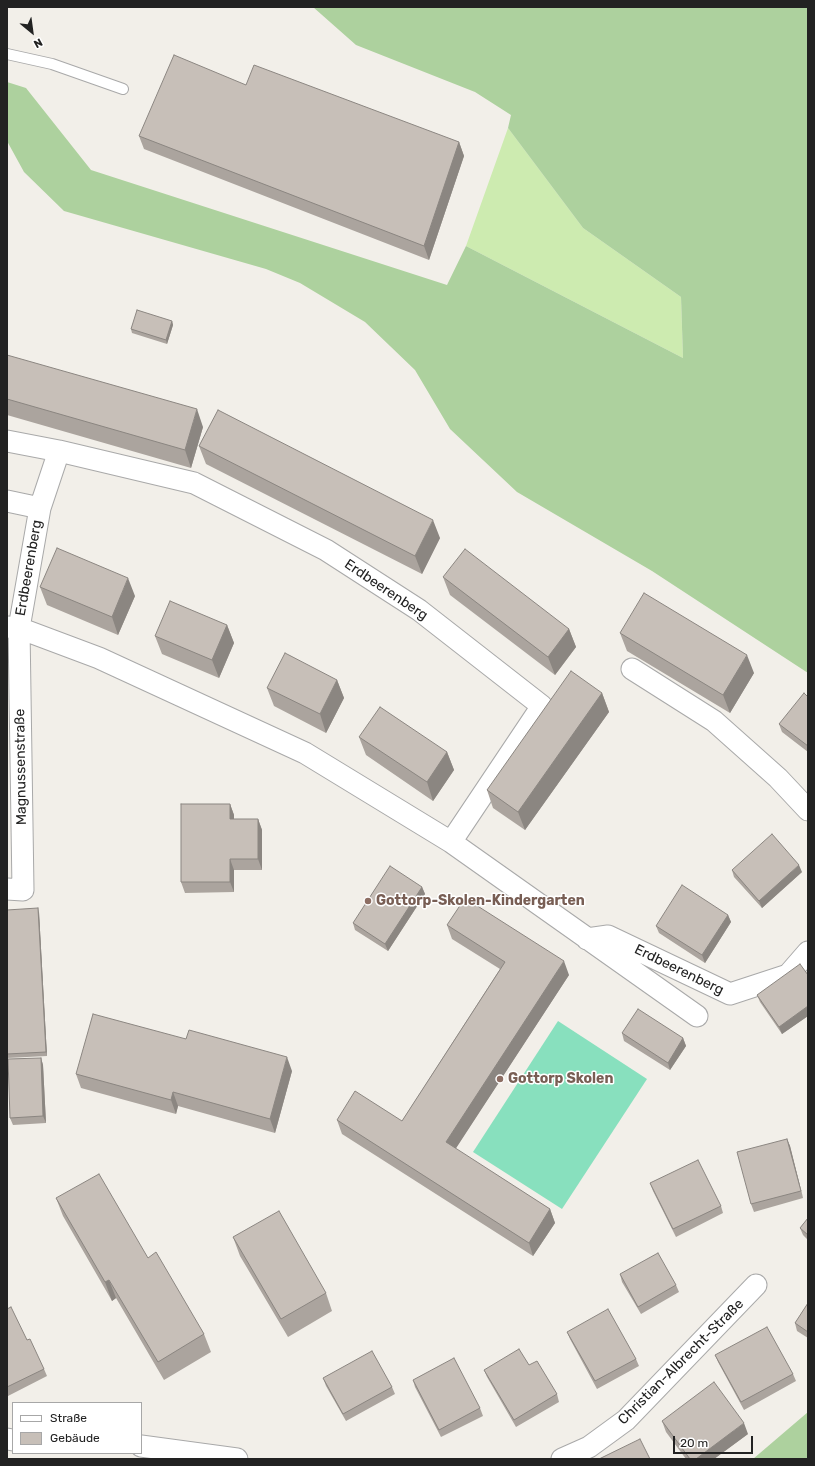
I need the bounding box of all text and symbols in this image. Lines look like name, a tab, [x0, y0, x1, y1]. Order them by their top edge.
north arrow	[12, 12, 52, 52]
text: N	[31, 35, 45, 51]
street label: Erdbeerenberg	[12, 519, 46, 617]
street label: Erdbeerenberg	[341, 556, 431, 624]
street label: Magnussenstraße	[12, 709, 30, 825]
place label: Gottorp-Skolen-Kindergarten	[376, 893, 585, 909]
marker: Gottorp-Skolen-Kindergarten	[363, 896, 373, 906]
street label: Erdbeerenberg	[632, 941, 726, 999]
place label: Gottorp Skolen	[508, 1071, 613, 1087]
marker: Gottorp Skolen	[495, 1074, 505, 1084]
street label: Christian-Albrecht-Straße	[615, 1296, 747, 1428]
legend	[12, 1402, 142, 1454]
text: Straße	[50, 1411, 87, 1425]
scale bar	[675, 1428, 755, 1454]
text: Gebäude	[50, 1431, 100, 1445]
text: 20 m	[680, 1436, 708, 1450]

